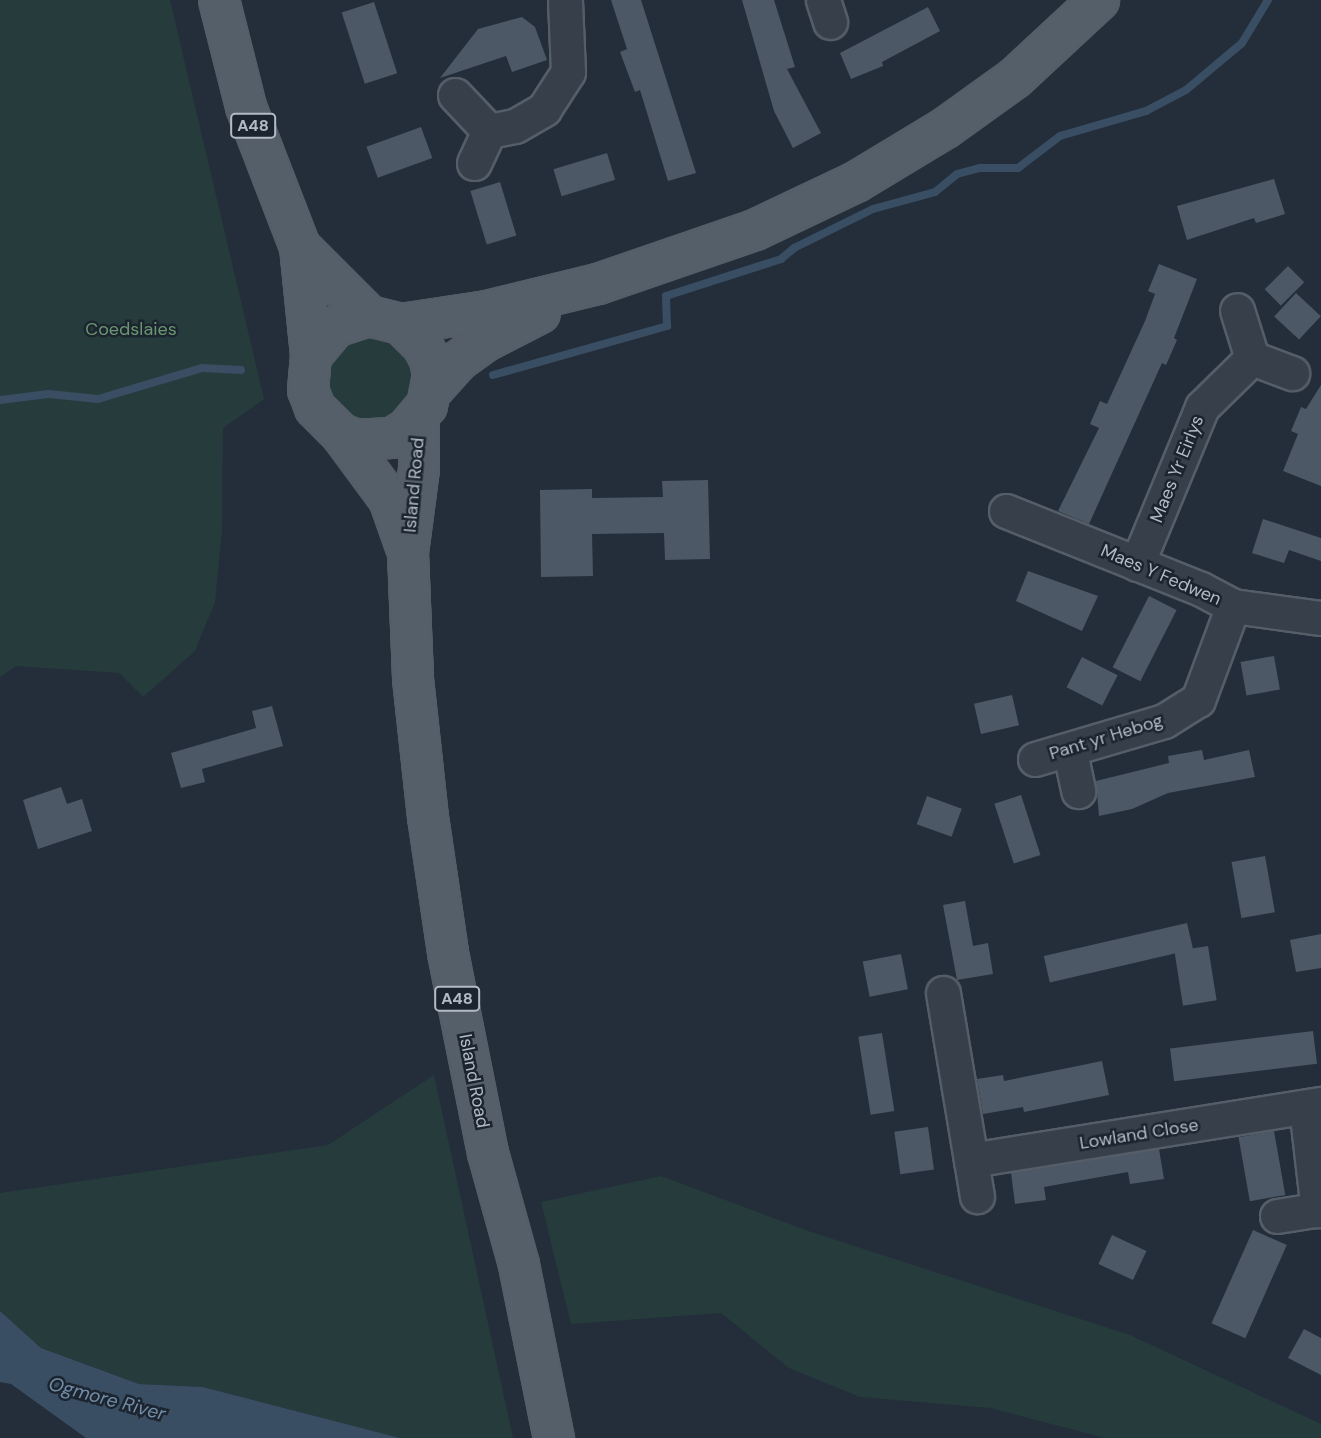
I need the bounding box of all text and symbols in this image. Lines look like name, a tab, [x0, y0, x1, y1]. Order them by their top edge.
road number: A48	[229, 114, 278, 138]
park label: Coedslaies	[85, 318, 177, 340]
street label: Maes Yr Eirlys	[1146, 412, 1208, 526]
street label: Island Road	[399, 437, 429, 533]
street label: Maes Y Fedwen	[1097, 540, 1225, 610]
street label: Pant yr Hebog	[1047, 709, 1165, 765]
road number: A48	[433, 987, 482, 1012]
street label: Island Road	[454, 1032, 494, 1130]
street label: Lowland Close	[1078, 1114, 1200, 1154]
water label: Ogmore River	[46, 1372, 168, 1426]

